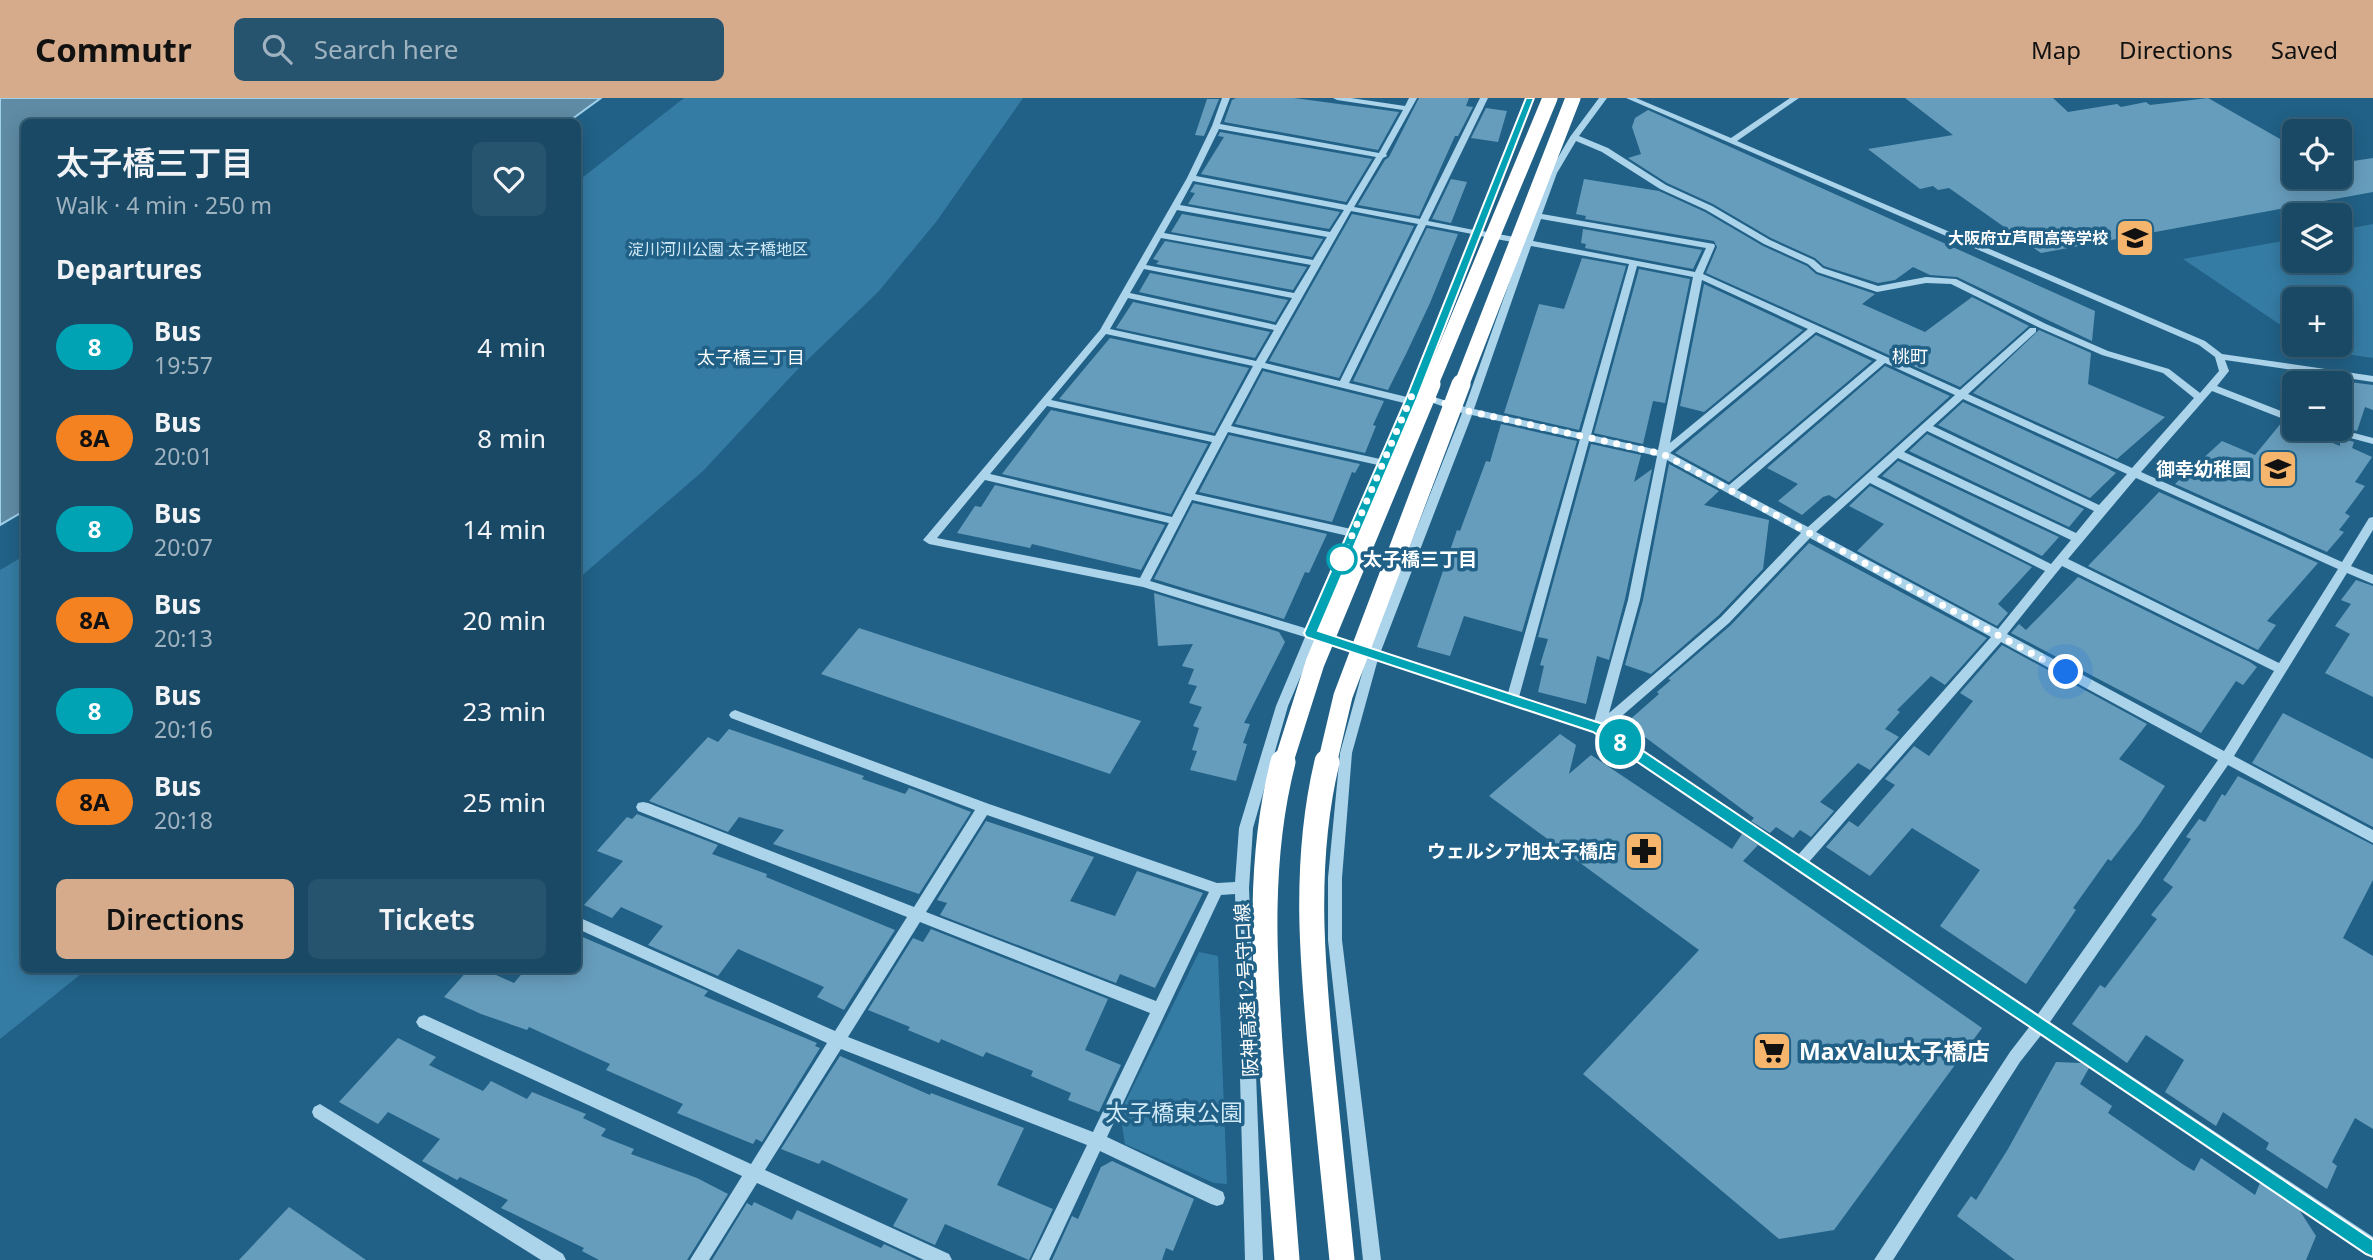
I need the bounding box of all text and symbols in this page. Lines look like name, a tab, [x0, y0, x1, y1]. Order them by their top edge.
search box	[234, 18, 724, 81]
text: Commutr	[35, 27, 192, 72]
icon: search	[258, 30, 296, 68]
text: Search here	[314, 31, 458, 67]
text: Map	[2031, 33, 2081, 66]
text: Directions	[2119, 33, 2233, 66]
text: Saved	[2271, 33, 2338, 66]
map controls	[2282, 119, 2352, 441]
button: locate	[2282, 119, 2352, 189]
text: 太子橋三丁目	[56, 140, 254, 185]
button: heart	[472, 142, 546, 216]
text: Walk · 4 min · 250 m	[56, 189, 272, 221]
button: layers	[2282, 203, 2352, 273]
school or university icon: 大阪府立芦間高等学校	[2114, 217, 2156, 259]
place label: 大阪府立芦間高等学校	[1948, 227, 2108, 249]
park label: 淀川河川公園 太子橋地区	[628, 238, 808, 260]
text: Departures	[56, 251, 202, 287]
button: +	[2282, 287, 2352, 357]
text: Bus	[154, 313, 201, 349]
text: 4 min	[477, 329, 546, 365]
text: 8	[88, 330, 101, 363]
district label: 桃町	[1892, 344, 1928, 368]
district label: 太子橋三丁目	[697, 345, 805, 369]
text: 19:57	[154, 349, 213, 381]
button: −	[2282, 371, 2352, 441]
text: Bus	[154, 404, 201, 440]
text: 8 min	[477, 420, 546, 456]
text: 8A	[79, 421, 110, 454]
text: 20:01	[154, 440, 213, 472]
school or university icon: 御幸幼稚園	[2257, 448, 2299, 490]
place label: 御幸幼稚園	[2156, 456, 2251, 482]
text: Bus	[154, 495, 201, 531]
text: 14 min	[462, 511, 546, 547]
text: 8	[88, 512, 101, 545]
text: 20:07	[154, 531, 213, 563]
marker: 太子橋三丁目	[1327, 544, 1357, 574]
place label: 太子橋三丁目	[1363, 546, 1477, 572]
text: Bus	[154, 586, 201, 622]
text: 20 min	[462, 602, 546, 638]
text: 8A	[79, 603, 110, 636]
text: 20:13	[154, 622, 213, 654]
your location	[2048, 654, 2083, 689]
text: Bus	[154, 677, 201, 713]
text: 23 min	[462, 693, 546, 729]
text: 8	[88, 694, 101, 727]
text: 20:16	[154, 713, 213, 745]
line badge: 8	[1597, 719, 1643, 765]
text: 8	[1613, 725, 1627, 758]
text: Bus	[154, 768, 201, 804]
text: 25 min	[462, 784, 546, 820]
text: 8A	[79, 785, 110, 818]
text: 20:18	[154, 804, 213, 836]
pharmacy icon: ウェルシア旭太子橋店	[1623, 830, 1665, 872]
place label: ウェルシア旭太子橋店	[1427, 838, 1617, 864]
button: Directions	[56, 879, 294, 959]
button: Tickets	[308, 879, 546, 959]
street label: 阪神高速12号守口線	[1228, 903, 1264, 1077]
supermarket icon: MaxValu太子橋店	[1751, 1030, 1793, 1072]
place label: MaxValu太子橋店	[1799, 1035, 1990, 1067]
park label: 太子橋東公園	[1105, 1096, 1243, 1128]

